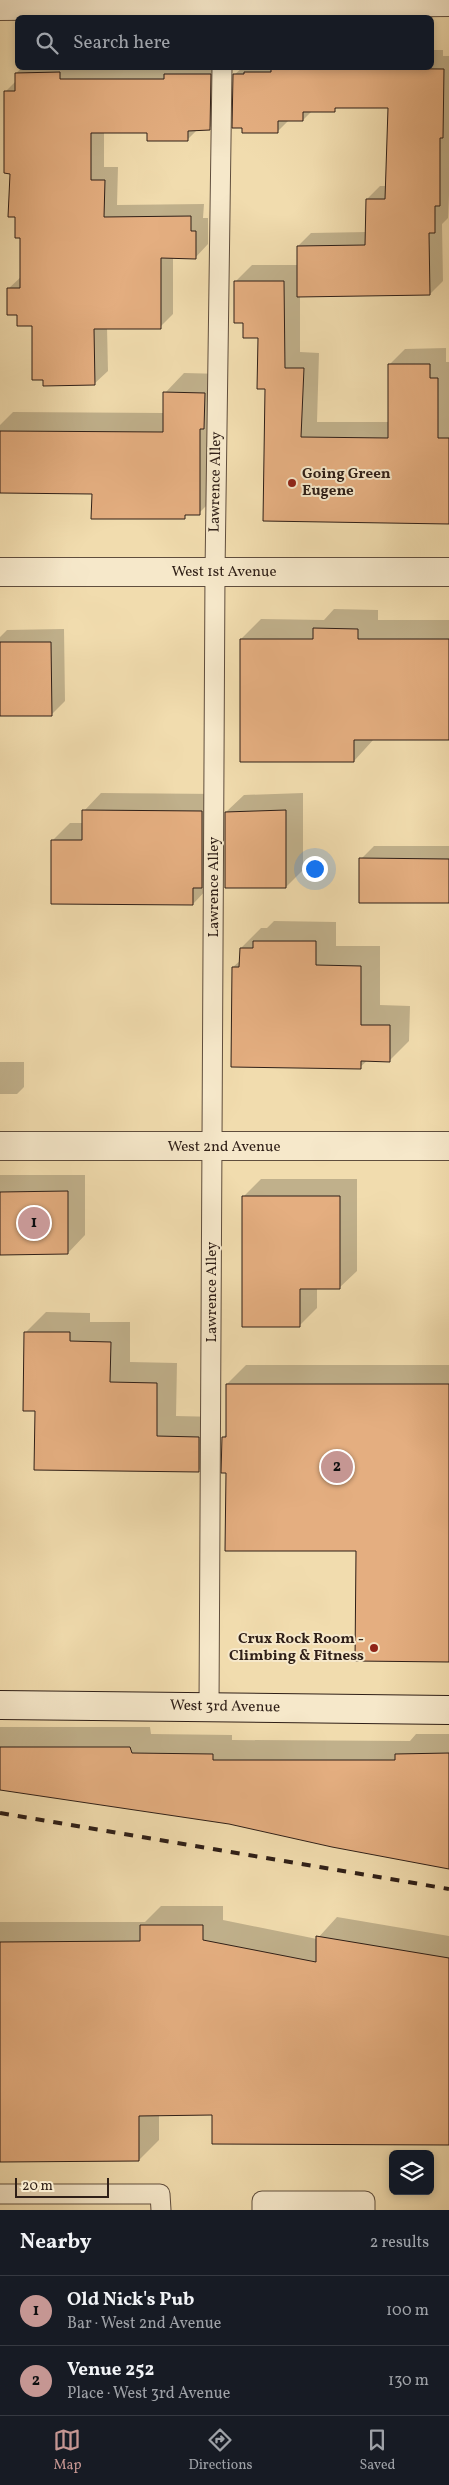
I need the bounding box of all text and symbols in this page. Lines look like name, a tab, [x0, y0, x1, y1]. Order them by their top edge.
search box	[15, 15, 434, 70]
icon: search	[33, 29, 61, 57]
text: Search here	[73, 30, 170, 56]
street label: Lawrence Alley	[205, 431, 227, 533]
place label: Going Green Eugene	[302, 464, 391, 502]
marker: Going Green Eugene	[286, 477, 298, 489]
street label: West 1st Avenue	[171, 562, 277, 583]
street label: Lawrence Alley	[204, 837, 225, 937]
your location	[302, 856, 328, 882]
street label: West 2nd Avenue	[167, 1137, 281, 1158]
pin: 1	[18, 1204, 50, 1242]
street label: Lawrence Alley	[202, 1242, 223, 1342]
pin: 2	[321, 1448, 353, 1486]
place label: Crux Rock Room - Climbing & Fitness	[229, 1629, 364, 1667]
marker: Crux Rock Room - Climbing & Fitness	[368, 1642, 380, 1654]
street label: West 3rd Avenue	[170, 1696, 280, 1718]
map controls	[389, 2150, 434, 2195]
button: layers	[389, 2150, 434, 2195]
scale bar	[15, 2175, 109, 2198]
text: 20 m	[22, 2177, 53, 2196]
text: Nearby	[20, 2228, 91, 2257]
text: 2 results	[370, 2232, 429, 2254]
text: Old Nick's Pub	[67, 2287, 194, 2313]
text: 1	[33, 2300, 39, 2322]
text: 100 m	[386, 2300, 429, 2322]
text: Bar · West 2nd Avenue	[67, 2313, 221, 2335]
text: Venue 252	[67, 2357, 154, 2383]
text: 2	[32, 2370, 40, 2392]
text: 130 m	[388, 2370, 429, 2392]
text: Place · West 3rd Avenue	[67, 2383, 230, 2405]
tab: Map	[53, 2426, 81, 2475]
tab: Directions	[188, 2426, 253, 2475]
tab: Saved	[359, 2426, 396, 2475]

